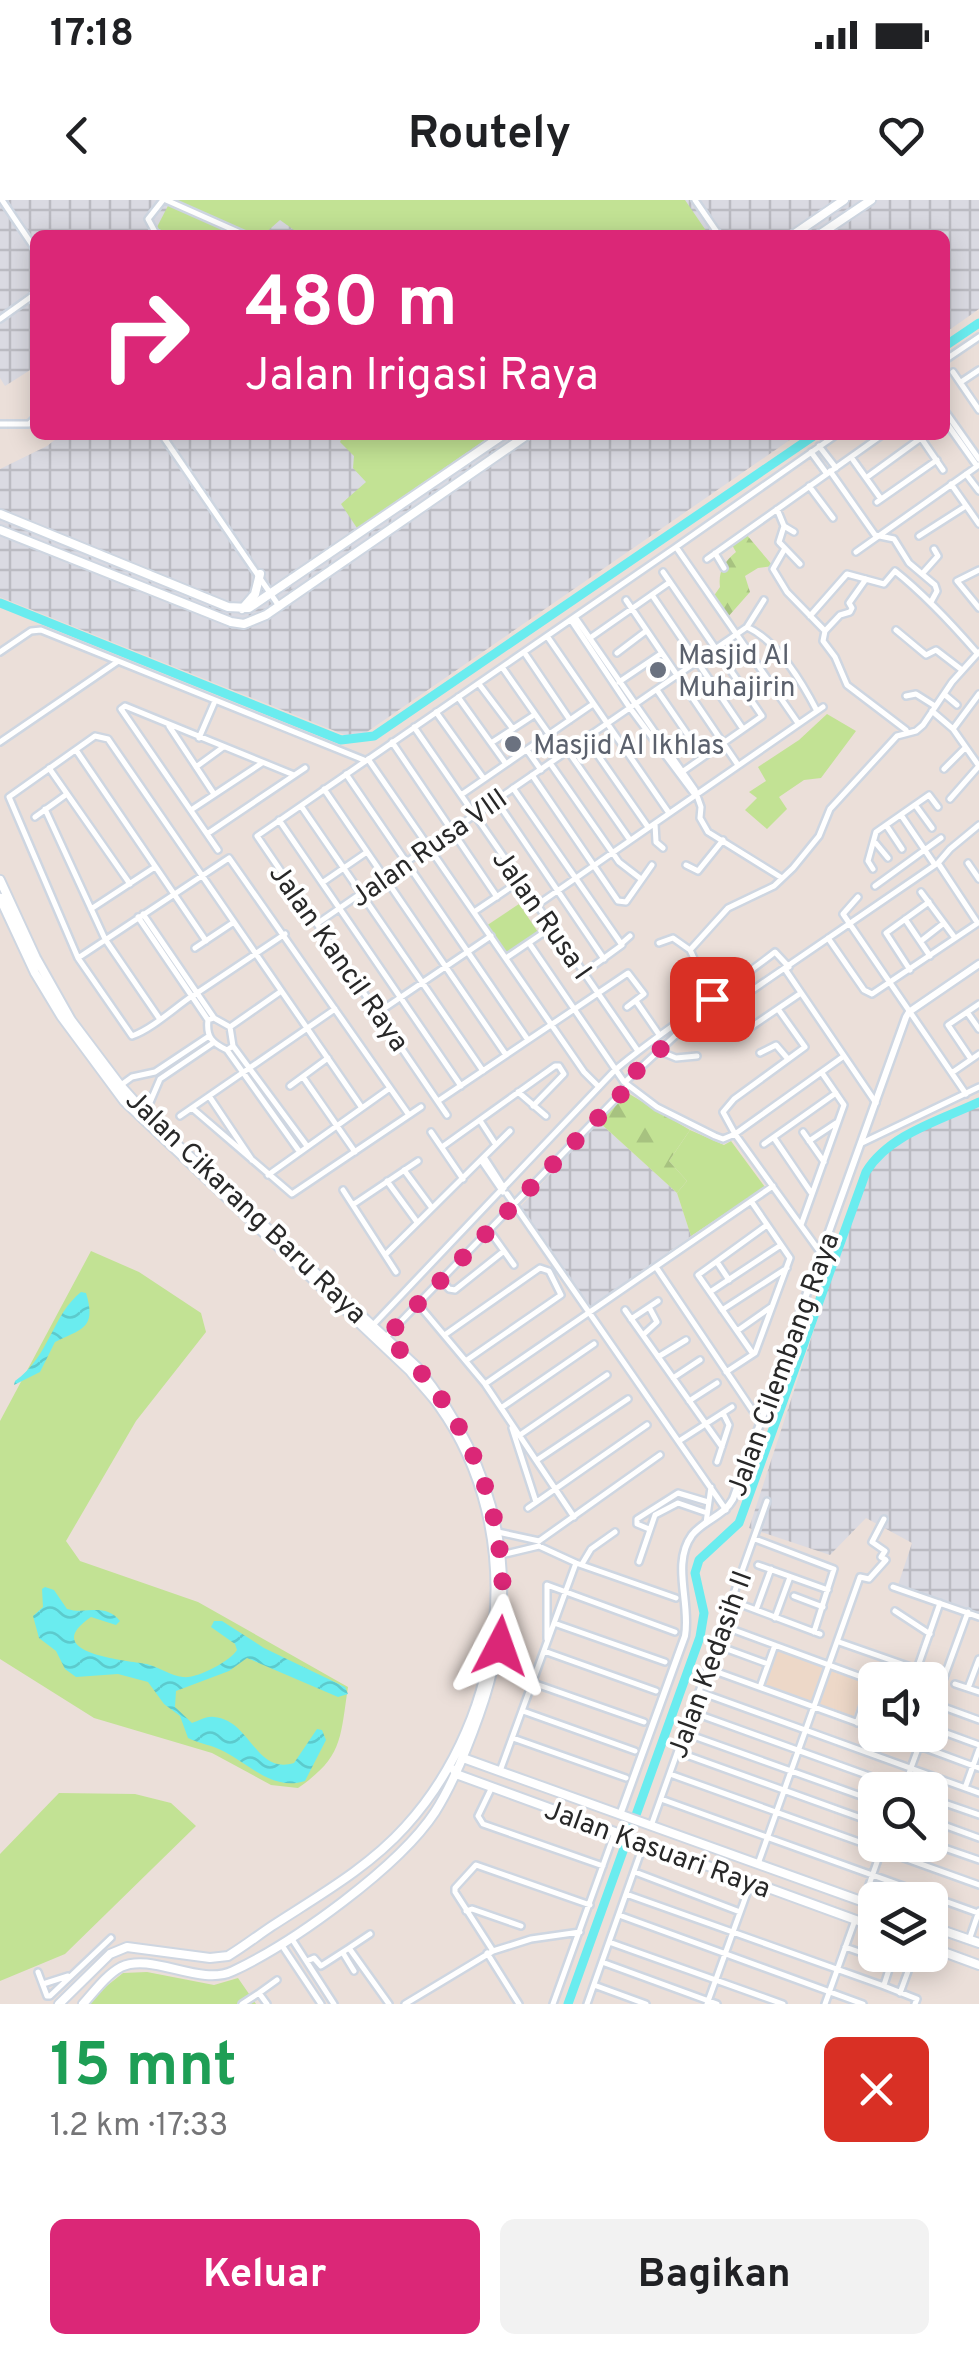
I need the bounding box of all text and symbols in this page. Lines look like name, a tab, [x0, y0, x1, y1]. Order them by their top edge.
text: 17:18	[50, 11, 134, 60]
text: Routely	[408, 107, 571, 164]
icon: back	[50, 108, 105, 163]
icon: heart	[874, 108, 929, 163]
text: 480 m	[245, 262, 458, 351]
icon: right	[80, 270, 210, 400]
text: Jalan Irigasi Raya	[245, 349, 599, 406]
place label: Masjid Al Muhajirin	[678, 639, 796, 707]
marker: Masjid Al Muhajirin	[647, 659, 669, 681]
place label: Masjid Al Ikhlas	[533, 729, 725, 765]
marker: Masjid Al Ikhlas	[502, 733, 524, 755]
street label: Jalan Rusa VIII	[344, 782, 515, 917]
street label: Jalan Rusa I	[483, 844, 599, 988]
street label: Jalan Kancil Raya	[259, 858, 416, 1060]
pin	[670, 957, 755, 1042]
icon: arrive	[685, 972, 740, 1027]
street label: Jalan Cikarang Baru Raya	[117, 1083, 373, 1333]
street label: Jalan Cilembang Raya	[720, 1228, 849, 1502]
street label: Jalan Kedasih II	[661, 1566, 762, 1764]
position arrow	[448, 1594, 552, 1698]
map controls	[858, 1662, 948, 1972]
button: sound	[858, 1662, 948, 1752]
button: search	[858, 1772, 948, 1862]
street label: Jalan Kasuari Raya	[539, 1793, 775, 1908]
button: layers	[858, 1882, 948, 1972]
text: 15 mnt	[50, 2031, 237, 2107]
button: close	[824, 2037, 929, 2142]
text: 1.2 km · 17:33	[50, 2107, 228, 2147]
button: Keluar	[50, 2219, 480, 2334]
button: Bagikan	[500, 2219, 929, 2334]

